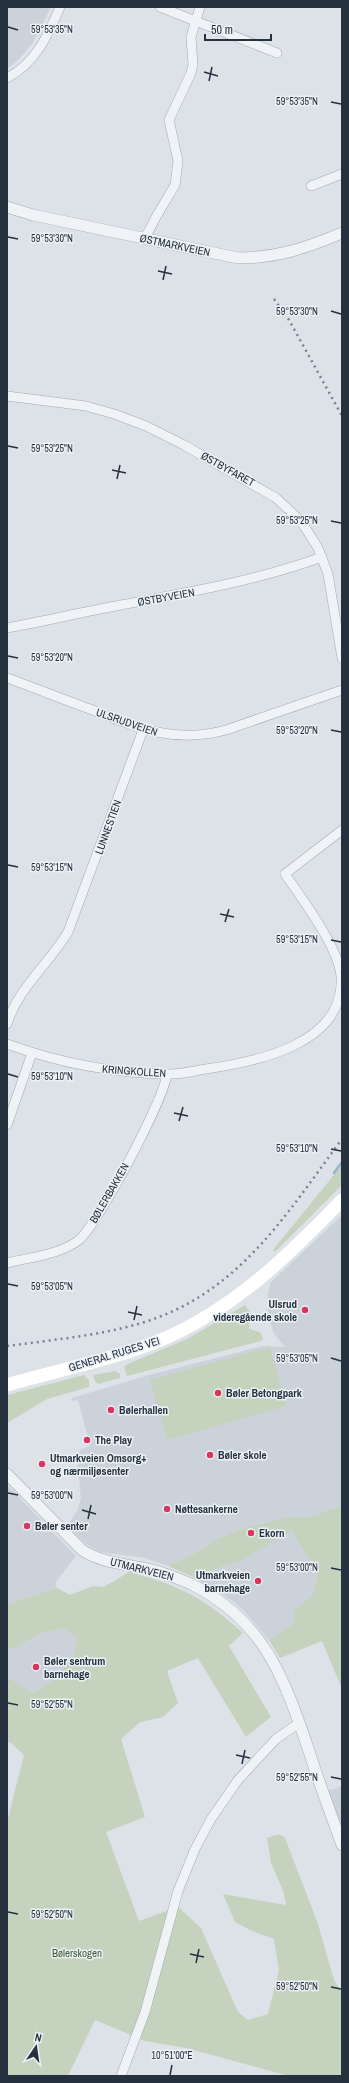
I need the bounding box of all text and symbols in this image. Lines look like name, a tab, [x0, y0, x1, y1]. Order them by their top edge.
scale bar	[205, 16, 271, 42]
text: 50 m	[211, 22, 233, 38]
text: 59°53'35"N	[31, 23, 73, 36]
text: 59°53'35"N	[276, 95, 318, 108]
street label: ØSTMARKVEIEN	[138, 231, 212, 259]
text: 59°53'30"N	[31, 232, 73, 245]
text: 59°53'30"N	[276, 305, 318, 318]
text: 59°53'25"N	[31, 442, 73, 455]
street label: ØSTBYFARET	[199, 448, 258, 490]
text: 59°53'25"N	[276, 514, 318, 527]
street label: ØSTBYVEIEN	[136, 585, 196, 609]
text: 59°53'20"N	[31, 651, 73, 664]
street label: ULSRUDVEIEN	[94, 705, 160, 739]
text: 59°53'20"N	[276, 724, 318, 737]
street label: LUNNESTIEN	[92, 798, 124, 856]
text: 59°53'15"N	[31, 861, 73, 874]
text: 59°53'15"N	[276, 933, 318, 946]
street label: KRINGKOLLEN	[102, 1062, 166, 1080]
text: 59°53'10"N	[31, 1070, 73, 1083]
text: 59°53'10"N	[276, 1142, 318, 1155]
street label: BØLERBAKKEN	[86, 1160, 132, 1226]
text: 59°53'05"N	[31, 1280, 73, 1293]
place label: Ulsrud videregående skole	[213, 1297, 297, 1324]
marker: Ulsrud videregående skole	[300, 1305, 310, 1315]
street label: GENERAL RUGES VEI	[67, 1334, 161, 1374]
text: 59°53'05"N	[276, 1352, 318, 1365]
place label: Bøler Betongpark	[226, 1386, 303, 1400]
marker: Bøler Betongpark	[213, 1388, 223, 1398]
place label: Bølerhallen	[119, 1403, 168, 1417]
marker: Bølerhallen	[106, 1405, 116, 1415]
place label: The Play	[95, 1433, 132, 1447]
marker: The Play	[82, 1435, 92, 1445]
place label: Bøler skole	[218, 1448, 267, 1462]
marker: Bøler skole	[205, 1450, 215, 1460]
place label: Utmarkveien Omsorg+ og nærmiljøsenter	[50, 1451, 147, 1478]
marker: Utmarkveien Omsorg+ og nærmiljøsenter	[37, 1459, 47, 1469]
text: 59°53'00"N	[31, 1489, 73, 1502]
place label: Nøttesankerne	[175, 1502, 238, 1516]
marker: Nøttesankerne	[162, 1504, 172, 1514]
place label: Bøler senter	[35, 1519, 88, 1533]
marker: Bøler senter	[22, 1521, 32, 1531]
place label: Ekorn	[259, 1526, 285, 1540]
marker: Ekorn	[246, 1528, 256, 1538]
street label: UTMARKVEIEN	[109, 1554, 175, 1584]
text: 59°53'00"N	[276, 1561, 318, 1574]
place label: Utmarkveien barnehage	[196, 1568, 250, 1595]
marker: Utmarkveien barnehage	[253, 1576, 263, 1586]
place label: Bøler sentrum barnehage	[44, 1654, 105, 1681]
marker: Bøler sentrum barnehage	[31, 1662, 41, 1672]
text: 59°52'55"N	[31, 1698, 73, 1711]
text: 59°52'55"N	[276, 1771, 318, 1784]
text: 59°52'50"N	[31, 1908, 73, 1921]
park label: Bølerskogen	[52, 1946, 102, 1960]
text: 59°52'50"N	[276, 1980, 318, 1993]
north arrow	[16, 2027, 56, 2067]
text: N	[34, 2030, 43, 2045]
text: 10°51'00"E	[151, 2049, 193, 2062]

